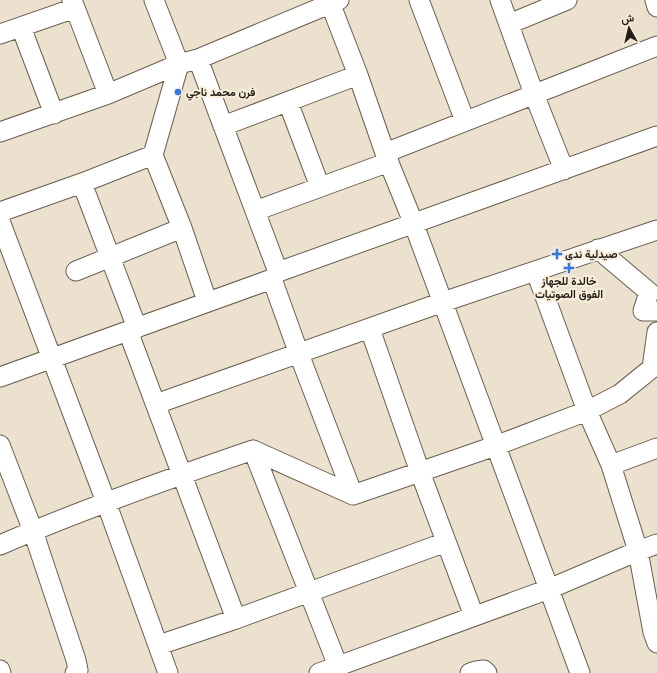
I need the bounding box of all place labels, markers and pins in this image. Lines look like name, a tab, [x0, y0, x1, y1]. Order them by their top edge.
place label: فرن محمد ناجي	[186, 85, 255, 101]
marker: فرن محمد ناجي	[173, 87, 183, 97]
place label: صيدلية ندى	[565, 247, 617, 261]
marker: صيدلية ندى	[552, 249, 562, 259]
marker: خالدة للجهاز الفوق الصوتيات	[564, 263, 574, 273]
place label: خالدة للجهاز الفوق الصوتيات	[535, 274, 603, 301]

